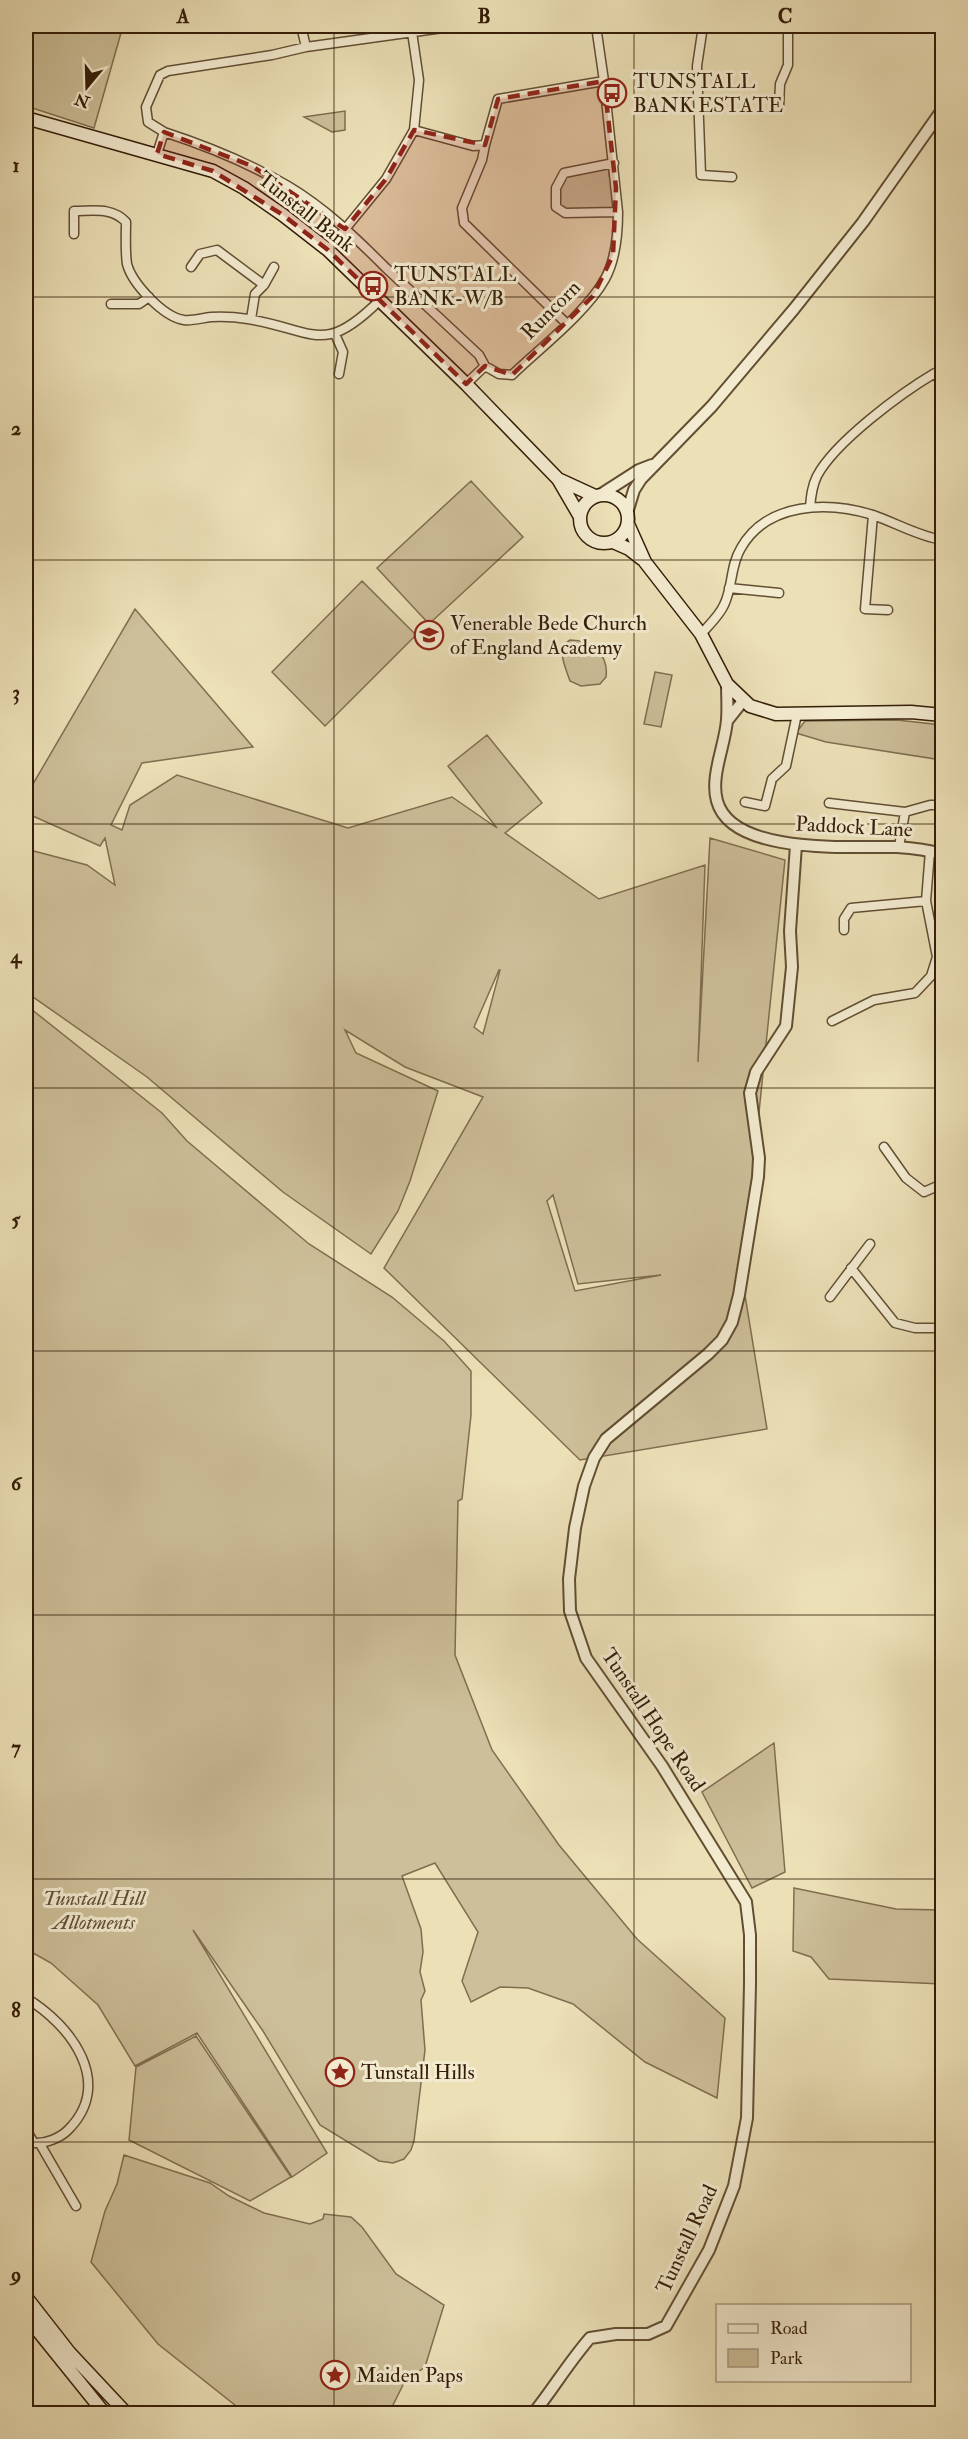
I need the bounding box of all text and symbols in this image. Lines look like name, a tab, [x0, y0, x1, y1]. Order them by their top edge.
text: A	[176, 4, 190, 29]
text: B	[477, 4, 491, 29]
text: C	[778, 4, 792, 29]
north arrow	[57, 57, 117, 117]
place label: TUNSTALL BANK ESTATE	[633, 68, 783, 119]
bus stop icon: TUNSTALL BANK ESTATE	[596, 77, 628, 109]
text: N	[72, 88, 93, 112]
text: 1	[12, 153, 20, 178]
street label: Tunstall Bank	[252, 166, 360, 258]
place label: TUNSTALL BANK-W/B	[394, 261, 516, 312]
bus stop icon: TUNSTALL BANK-W/B	[357, 270, 389, 302]
street label: Runcorn	[515, 274, 587, 346]
text: 2	[11, 416, 21, 441]
place label: Venerable Bede Church of England Academy	[450, 610, 647, 661]
school or university icon: Venerable Bede Church of England Academy	[413, 619, 445, 651]
text: 3	[12, 680, 20, 705]
street label: Paddock Lane	[795, 810, 914, 844]
text: 4	[10, 944, 23, 969]
text: 5	[12, 1207, 22, 1232]
text: 6	[11, 1471, 23, 1496]
street label: Tunstall Hope Road	[595, 1643, 711, 1798]
text: 7	[11, 1735, 21, 1760]
park label: Tunstall Hill Allotments	[43, 1885, 147, 1936]
text: 8	[11, 1998, 21, 2023]
place icon: Tunstall Hills	[324, 2056, 356, 2088]
place label: Tunstall Hills	[361, 2059, 475, 2086]
street label: Tunstall Road	[650, 2180, 724, 2298]
text: 9	[9, 2262, 21, 2287]
legend	[716, 2304, 911, 2382]
text: Road	[770, 2317, 808, 2340]
text: Park	[770, 2347, 803, 2370]
place icon: Maiden Paps	[319, 2359, 351, 2391]
place label: Maiden Paps	[356, 2362, 463, 2389]

